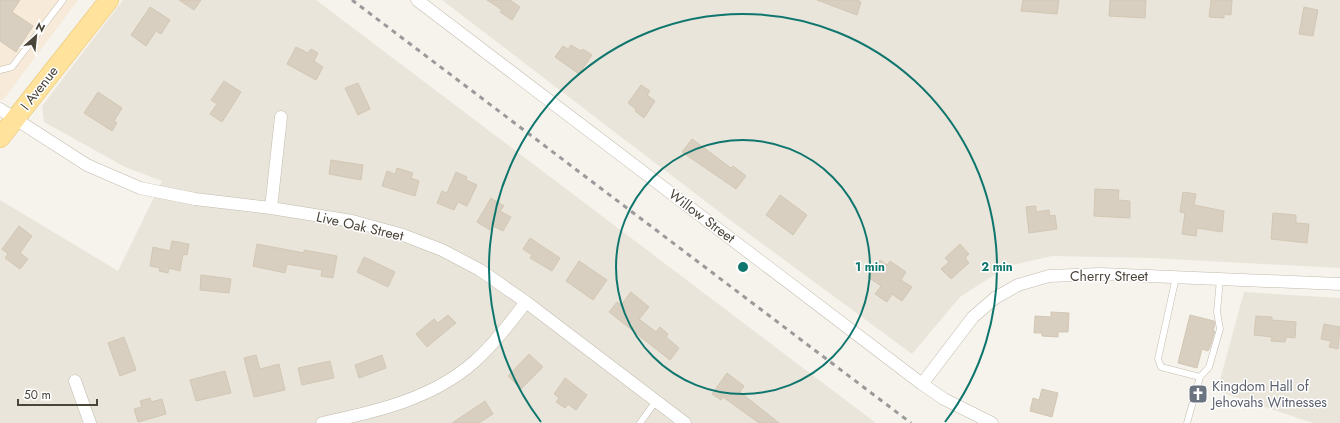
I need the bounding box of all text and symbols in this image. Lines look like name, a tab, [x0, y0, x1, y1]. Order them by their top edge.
north arrow	[16, 16, 56, 56]
text: N	[33, 18, 48, 36]
street label: I Avenue	[15, 62, 63, 114]
street label: Willow Street	[665, 184, 740, 248]
street label: Live Oak Street	[314, 206, 406, 246]
text: 1 min	[855, 258, 885, 276]
text: 2 min	[981, 258, 1013, 276]
centre of rings	[736, 260, 750, 274]
street label: Cherry Street	[1070, 266, 1149, 286]
place label: Kingdom Hall of Jehovahs Witnesses	[1210, 376, 1327, 412]
scale bar	[18, 381, 97, 407]
church icon: Kingdom Hall of Jehovahs Witnesses	[1187, 383, 1209, 405]
text: 50 m	[24, 386, 51, 404]

